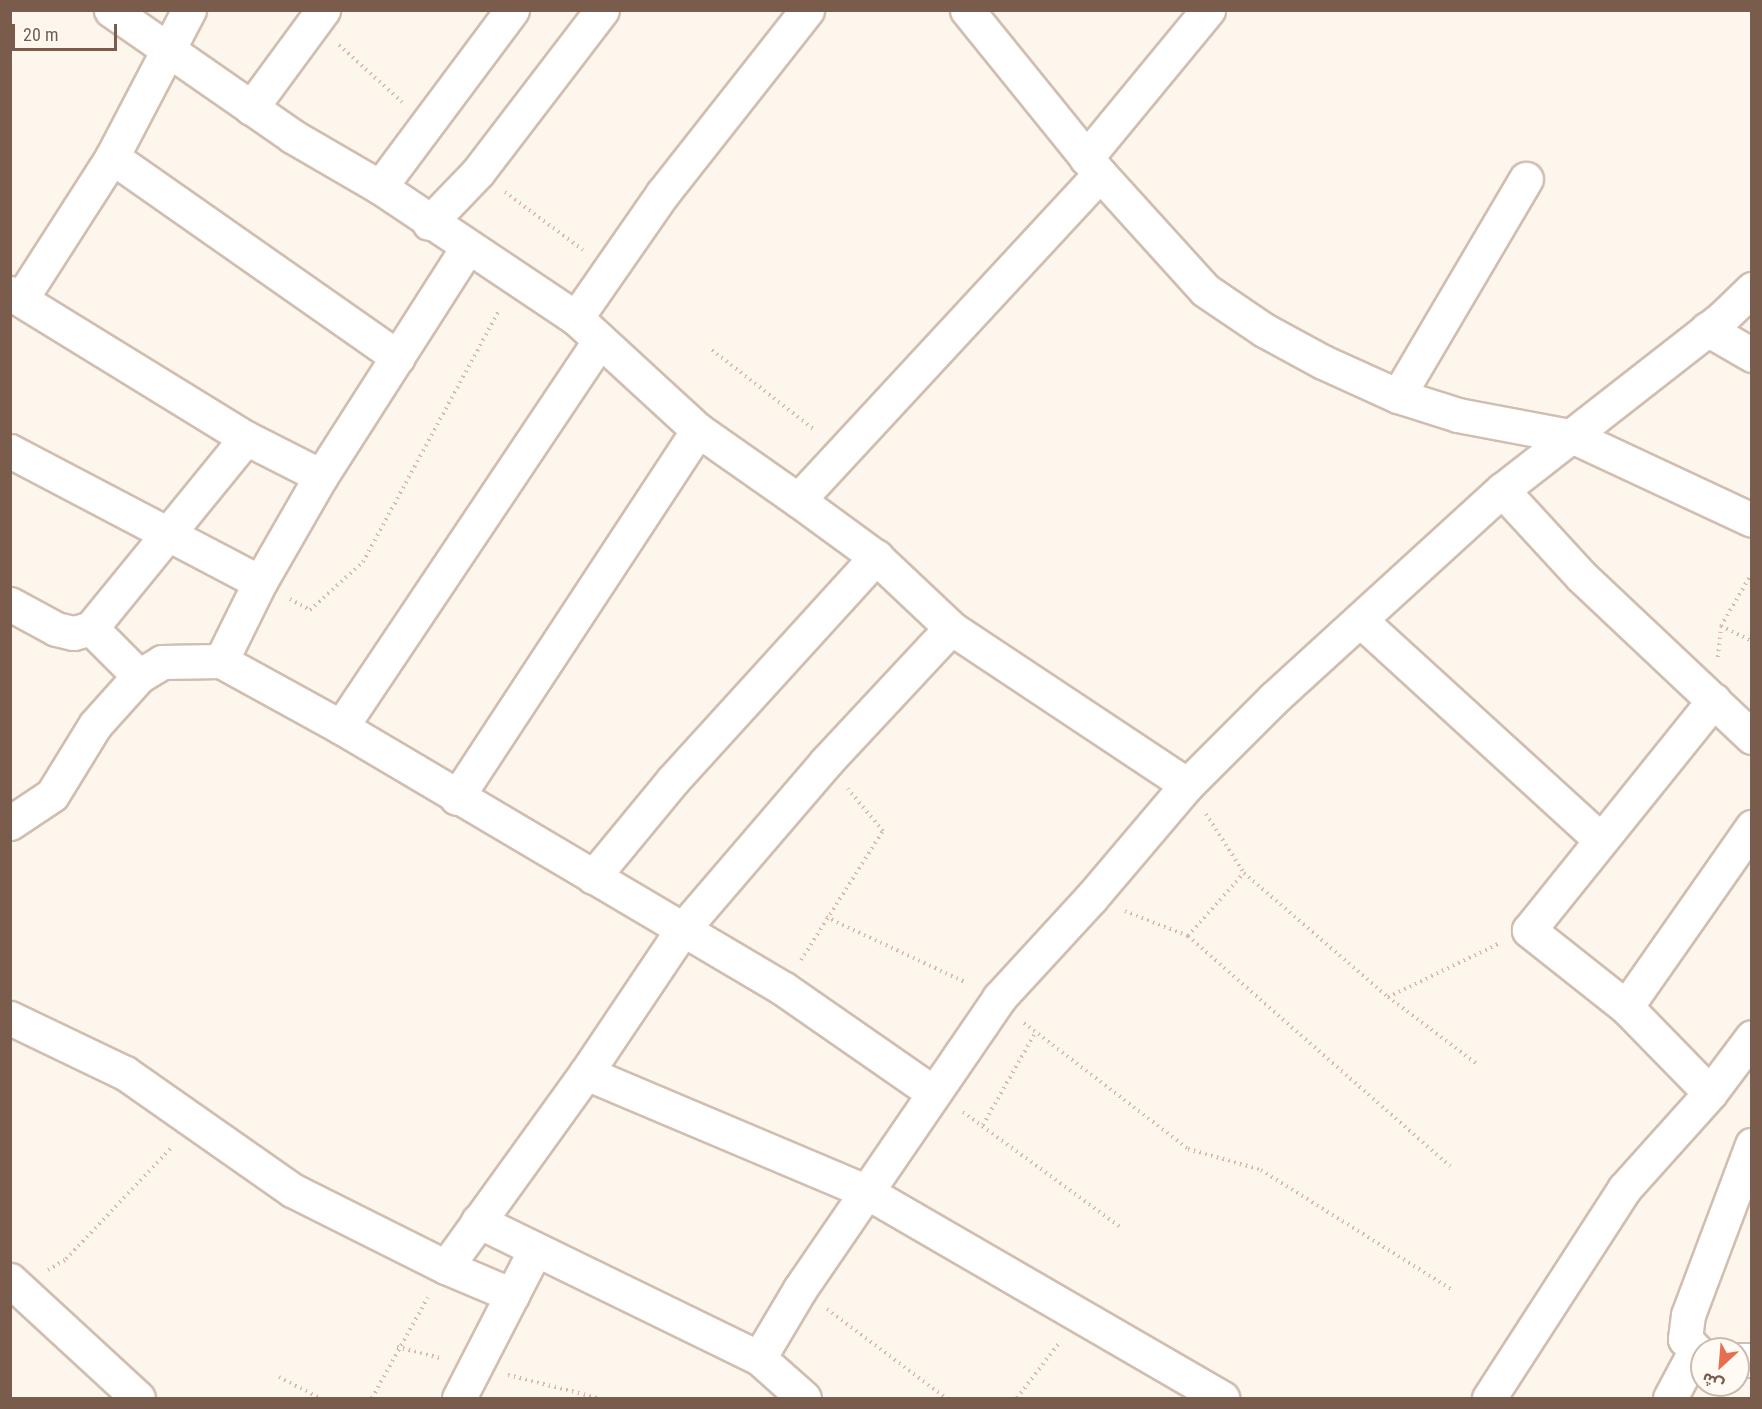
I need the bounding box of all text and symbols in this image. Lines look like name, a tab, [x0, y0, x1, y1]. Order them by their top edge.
scale bar	[15, 12, 120, 50]
text: 20 m	[23, 24, 58, 45]
north arrow	[1690, 1337, 1750, 1397]
text: ش	[1699, 1368, 1727, 1395]

